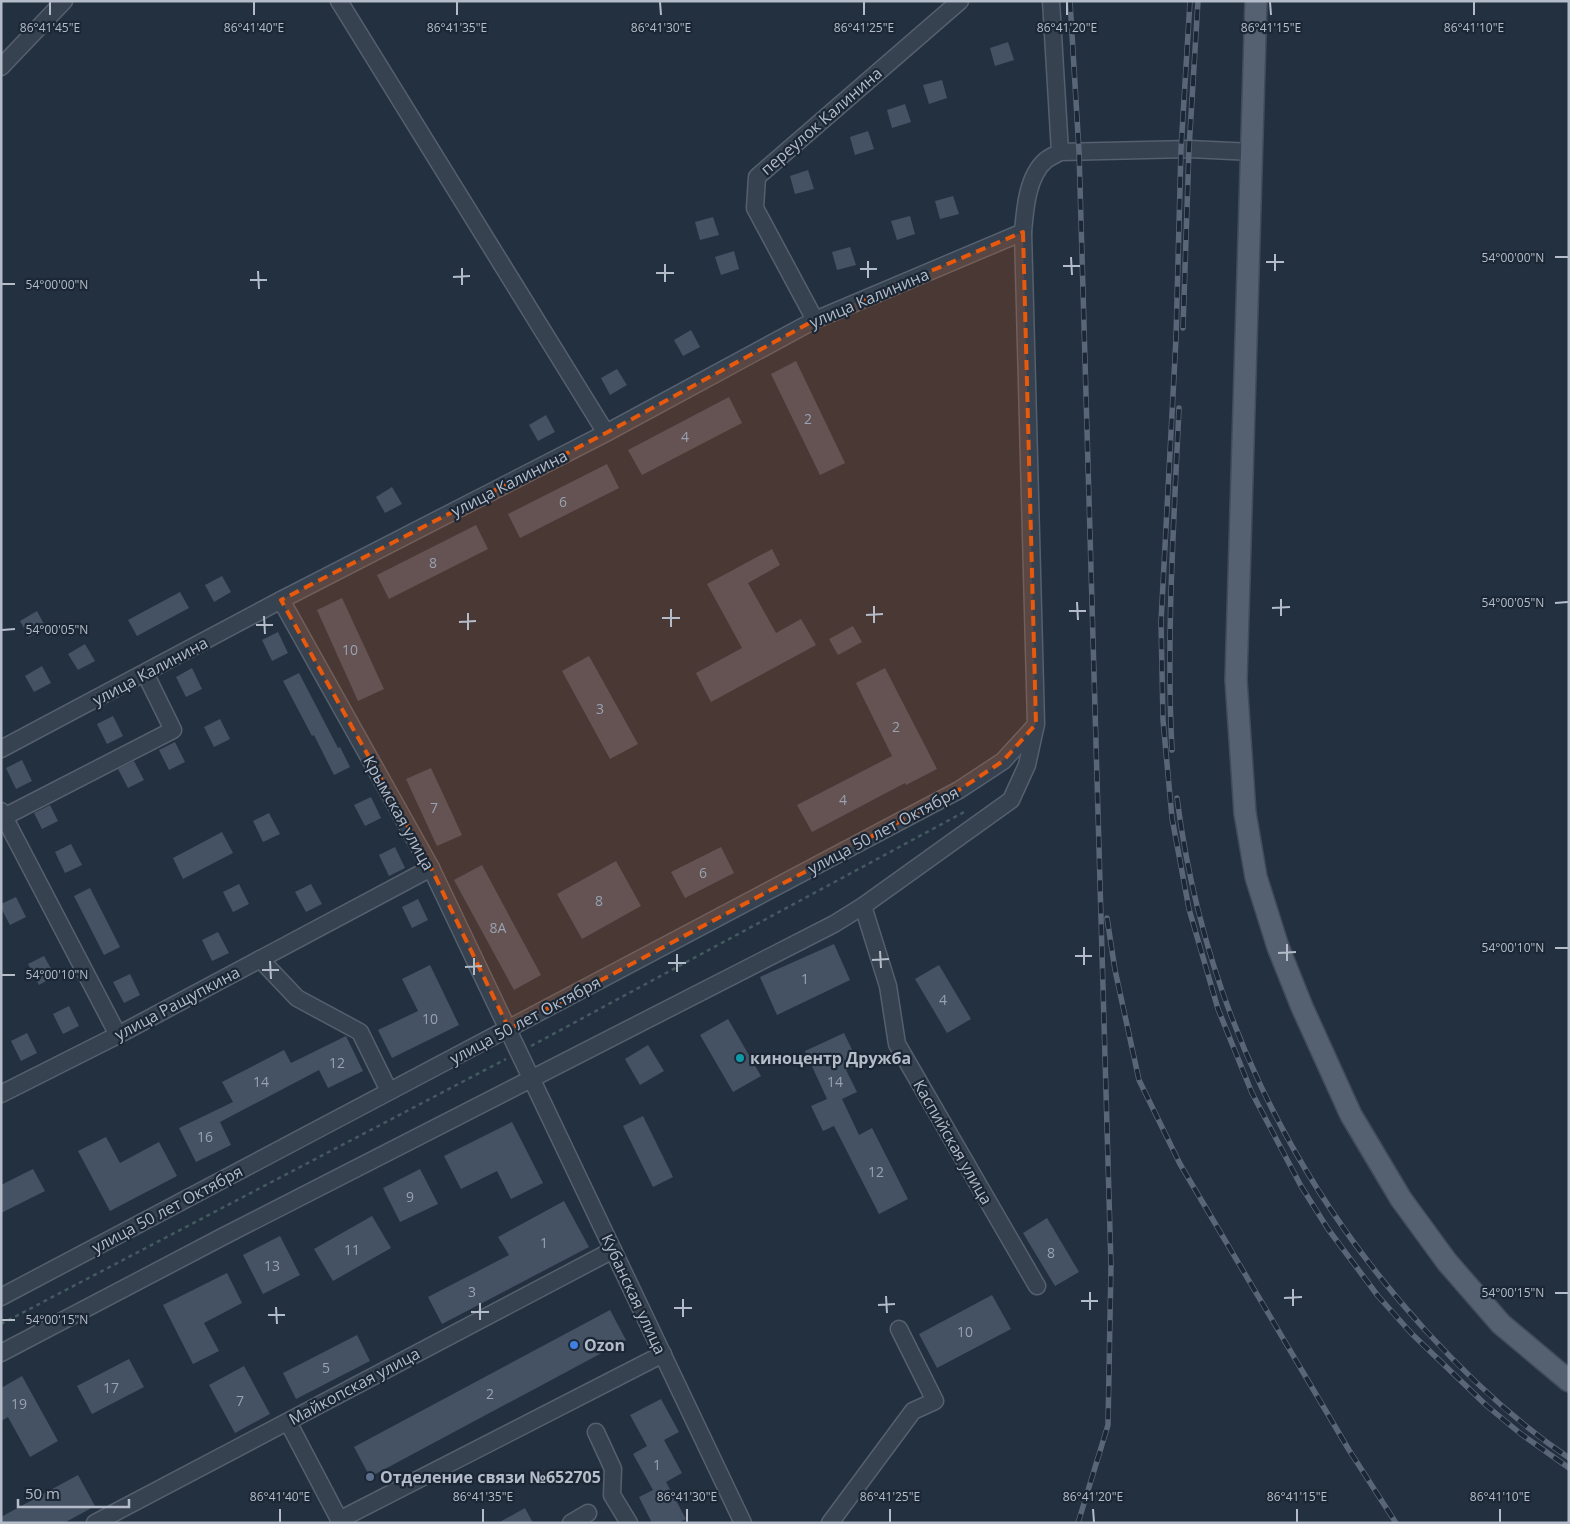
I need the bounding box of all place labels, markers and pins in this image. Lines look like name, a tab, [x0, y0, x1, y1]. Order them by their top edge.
place label: киноцентр Дружба	[750, 1047, 911, 1069]
marker: киноцентр Дружба	[734, 1052, 746, 1064]
place label: Ozon	[584, 1334, 625, 1356]
marker: Ozon	[568, 1339, 580, 1351]
place label: Отделение связи №652705	[380, 1466, 601, 1488]
marker: Отделение связи №652705	[364, 1471, 376, 1483]

